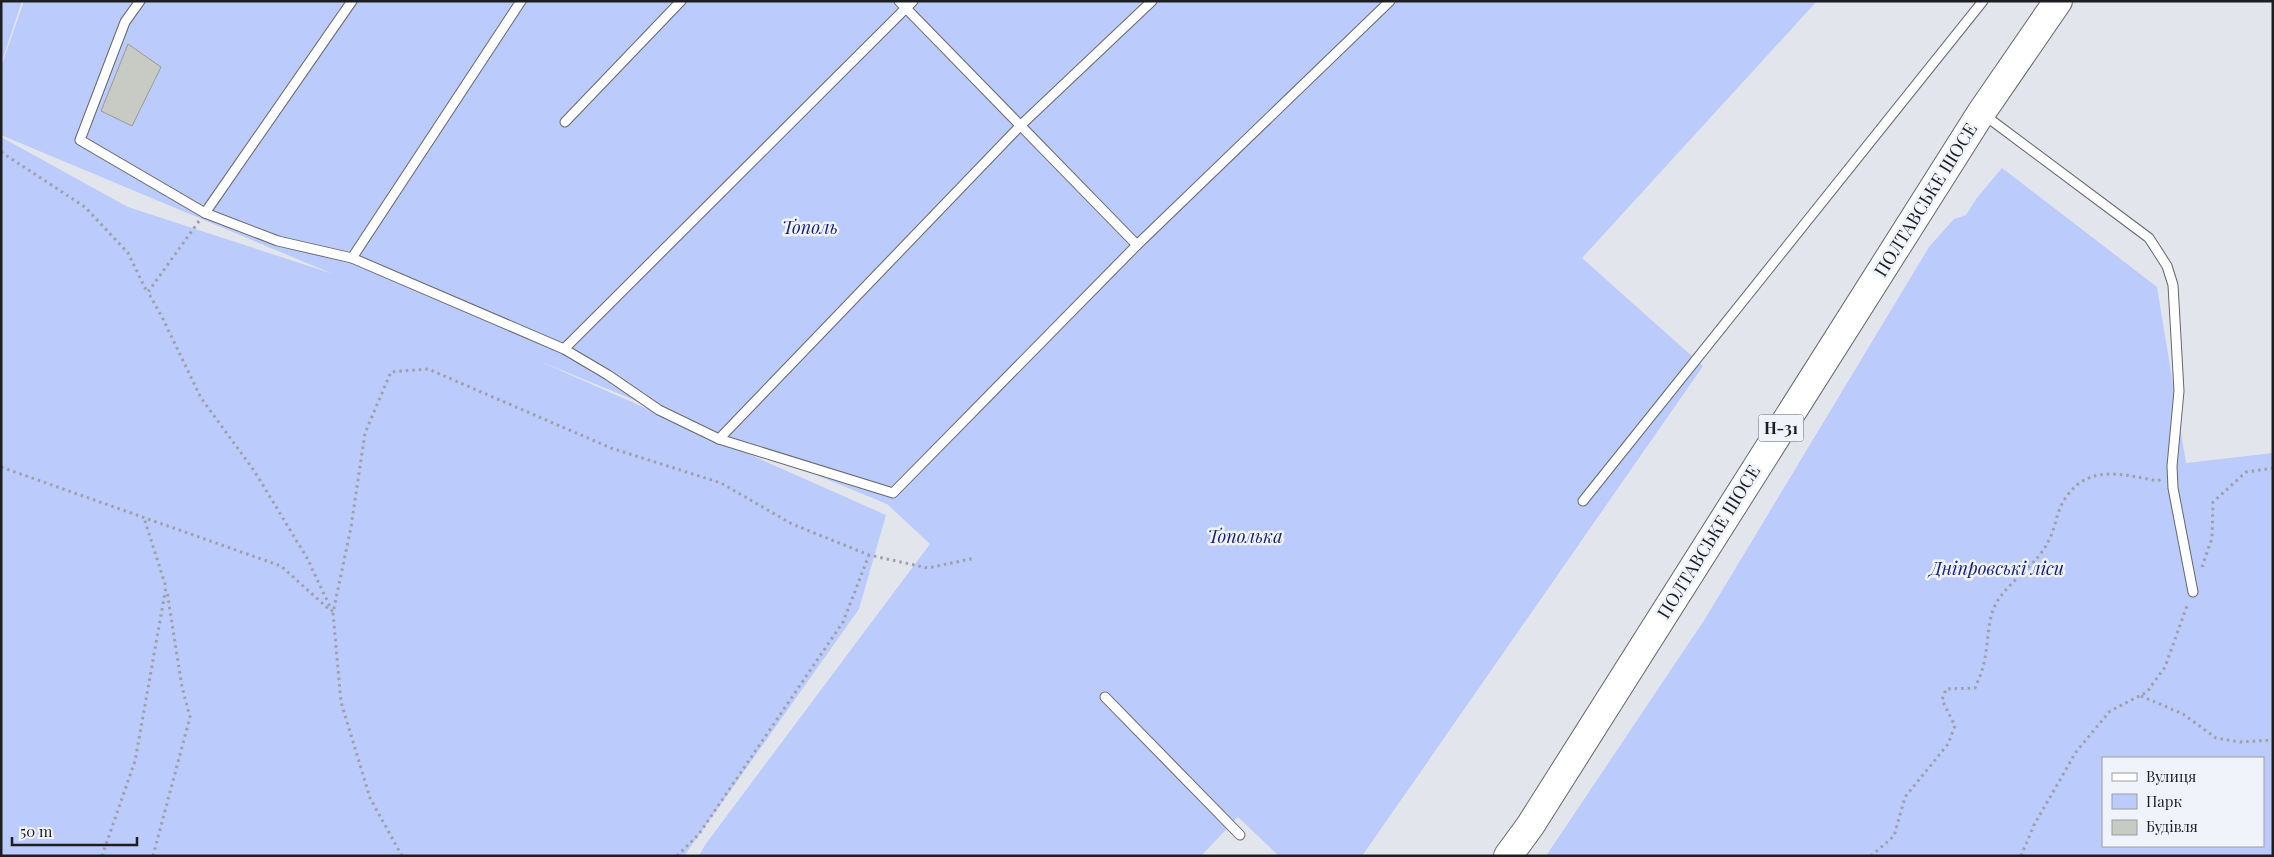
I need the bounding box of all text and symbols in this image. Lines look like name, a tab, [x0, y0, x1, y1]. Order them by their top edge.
street label: ПОЛТАВСЬКЕ ШОСЕ	[1868, 118, 1982, 281]
park label: Тополь	[782, 215, 838, 239]
road number: Н-31	[1758, 414, 1804, 442]
street label: ПОЛТАВСЬКЕ ШОСЕ	[1651, 460, 1765, 623]
park label: Тополька	[1207, 524, 1283, 548]
park label: Дніпровські ліси	[1927, 556, 2064, 580]
legend	[2102, 757, 2264, 847]
text: Вулиця	[2146, 766, 2196, 786]
text: Парк	[2146, 791, 2182, 811]
scale bar	[12, 814, 138, 846]
text: Будівля	[2146, 816, 2198, 836]
text: 50 m	[20, 821, 53, 841]

